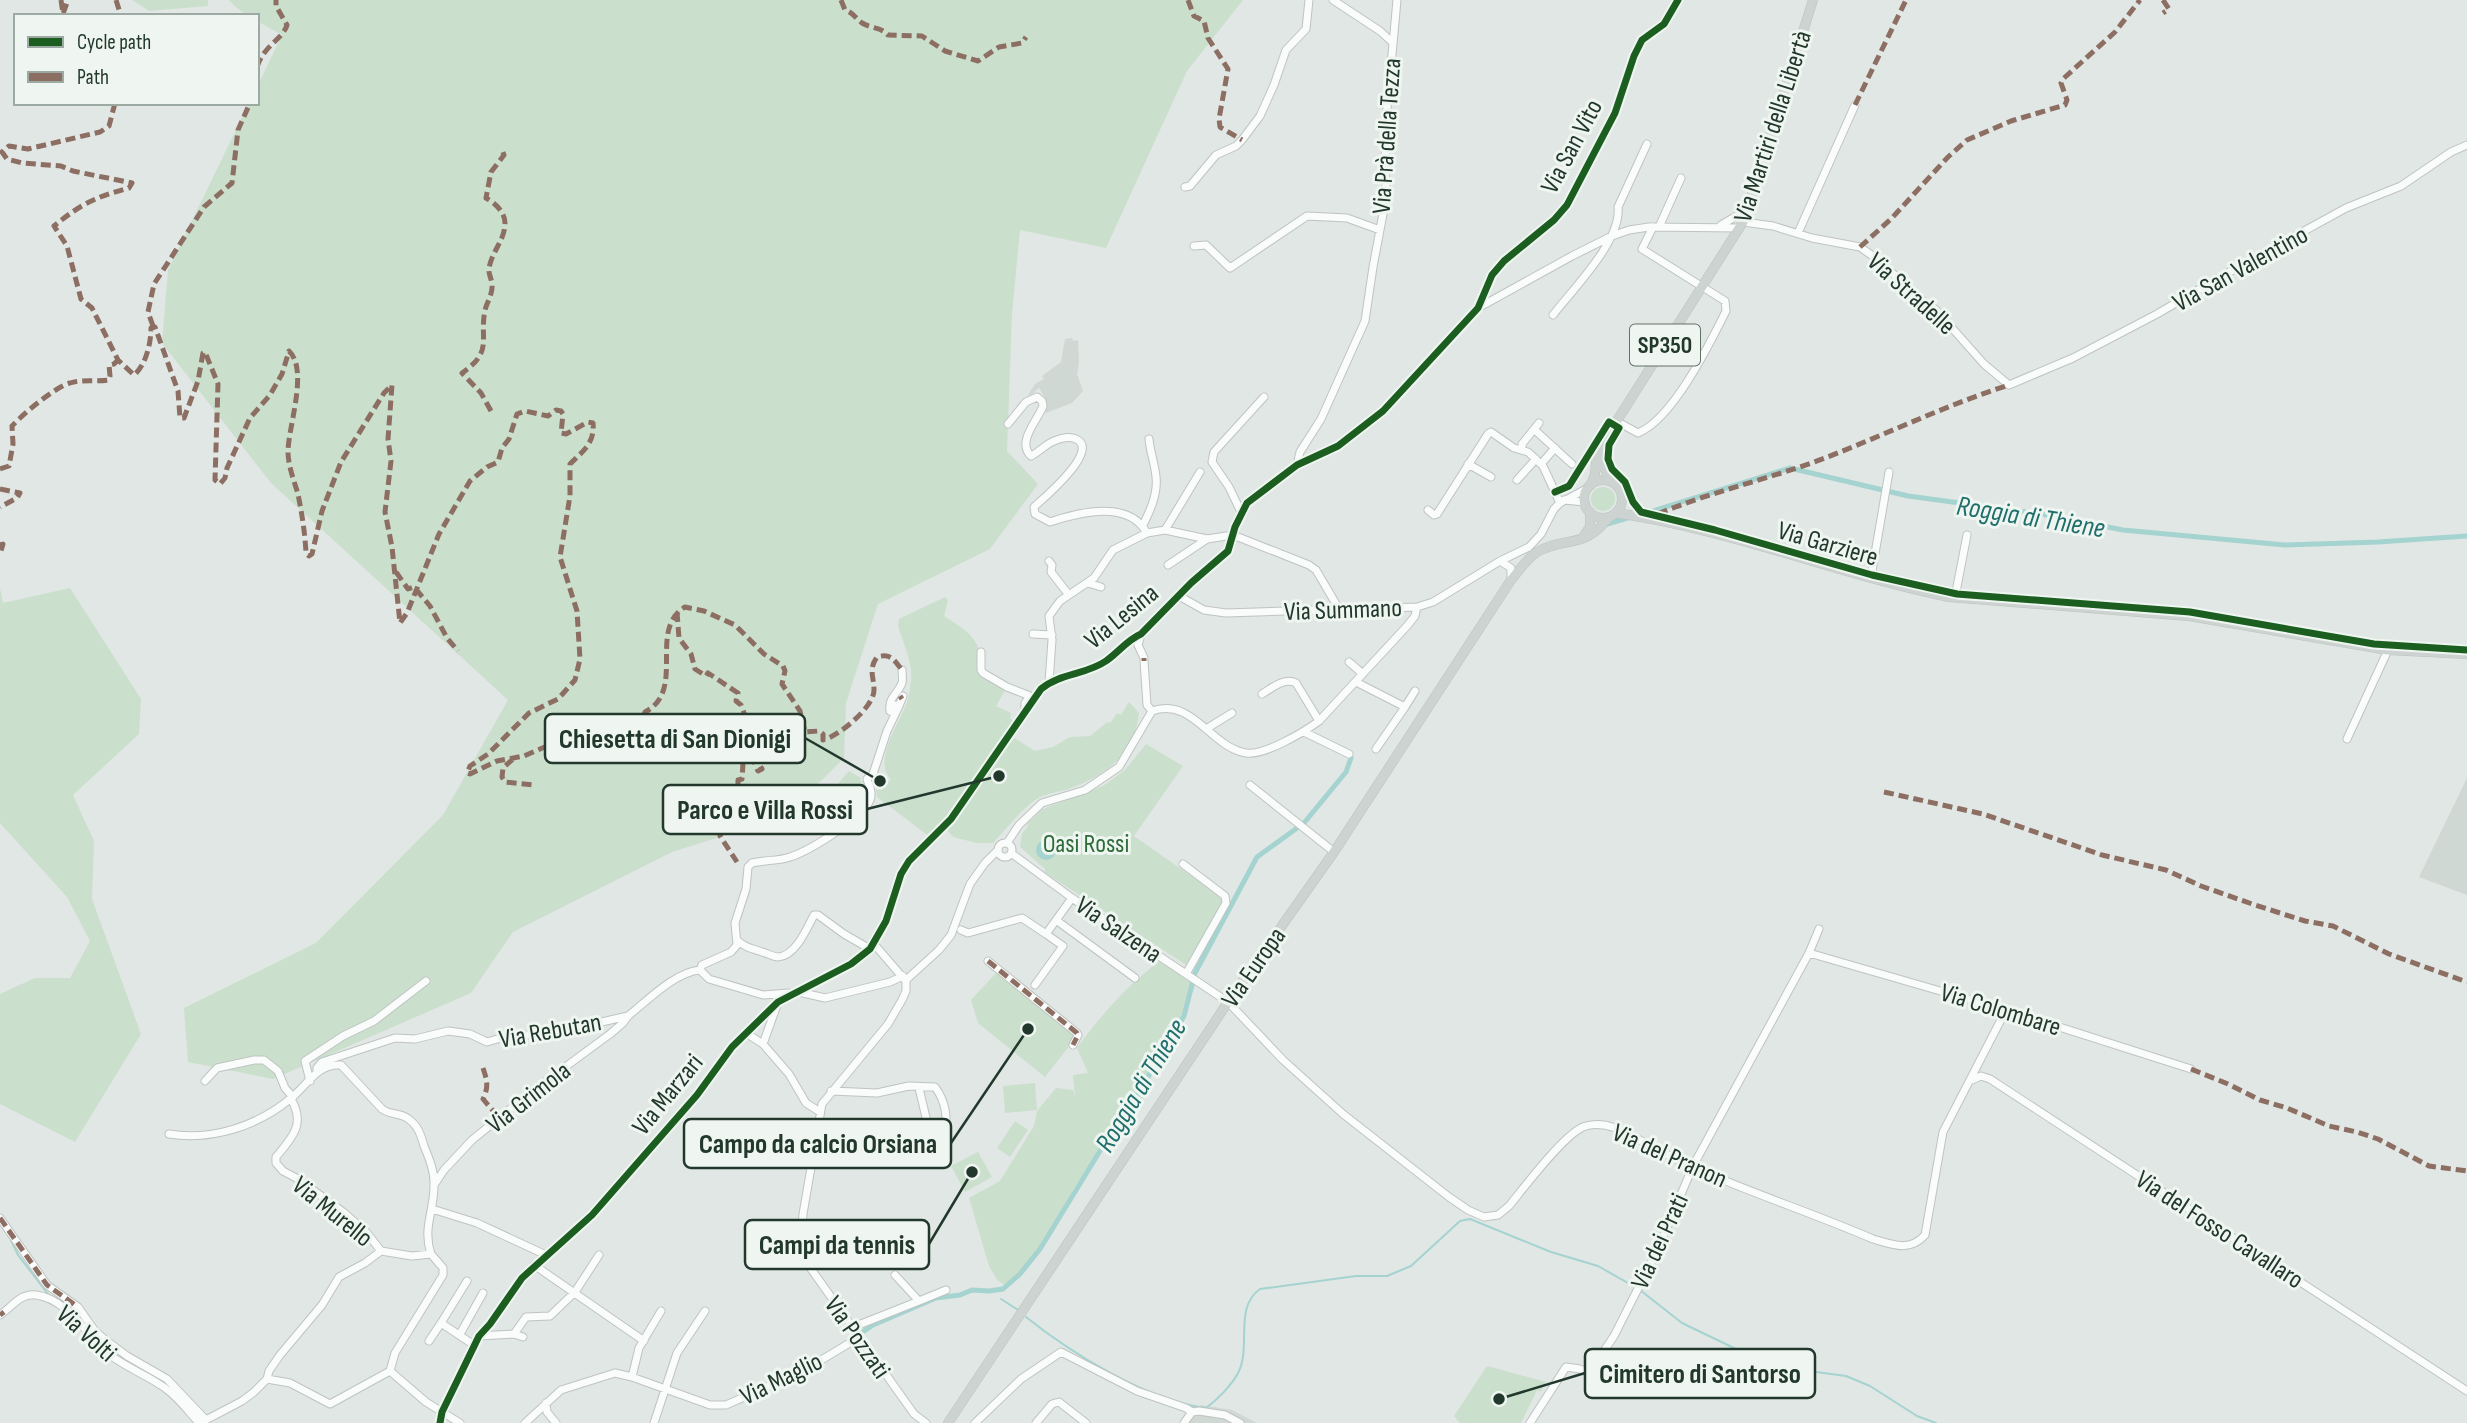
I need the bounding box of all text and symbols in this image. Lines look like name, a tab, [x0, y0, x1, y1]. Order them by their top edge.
legend	[14, 14, 259, 105]
street label: Via Martiri della Libertà	[1728, 27, 1819, 226]
text: Cycle path	[77, 30, 151, 55]
street label: Via Prà della Tezza	[1367, 57, 1408, 215]
text: Path	[77, 65, 109, 90]
street label: Via San Vito	[1535, 94, 1610, 199]
street label: Via San Valentino	[2168, 220, 2314, 319]
street label: Via Stradelle	[1860, 246, 1962, 342]
road number: SP350	[1630, 324, 1700, 366]
water label: Roggia di Thiene	[1954, 489, 2107, 545]
street label: Via Garziere	[1774, 515, 1881, 574]
street label: Via Lesina	[1079, 578, 1165, 656]
street label: Via Summano	[1284, 593, 1403, 628]
callout: Chiesetta di San Dionigi	[545, 714, 805, 763]
text: Chiesetta di San Dionigi	[559, 723, 791, 756]
callout: Parco e Villa Rossi	[663, 785, 867, 834]
text: Parco e Villa Rossi	[677, 794, 853, 827]
park label: Oasi Rossi	[1043, 829, 1129, 860]
street label: Via Salzena	[1069, 890, 1167, 970]
street label: Via Europa	[1215, 922, 1293, 1014]
street label: Via Colombare	[1937, 977, 2065, 1043]
street label: Via Rebutan	[497, 1007, 604, 1056]
water label: Roggia di Thiene	[1089, 1013, 1194, 1158]
street label: Via Marzari	[626, 1048, 710, 1142]
street label: Via Grimola	[481, 1056, 577, 1141]
street label: Via del Pranon	[1607, 1117, 1731, 1195]
callout: Campo da calcio Orsiana	[684, 1119, 951, 1168]
text: Campo da calcio Orsiana	[699, 1128, 937, 1161]
street label: Via del Fosso Cavallaro	[2130, 1165, 2309, 1296]
street label: Via Murello	[285, 1170, 379, 1254]
street label: Via dei Prati	[1625, 1189, 1696, 1294]
callout: Campi da tennis	[745, 1220, 929, 1269]
text: Campi da tennis	[759, 1229, 915, 1262]
street label: Via Pozzati	[817, 1291, 896, 1385]
street label: Via Volti	[50, 1299, 122, 1369]
street label: Via Maglio	[736, 1346, 828, 1412]
callout: Cimitero di Santorso	[1585, 1349, 1815, 1398]
text: Cimitero di Santorso	[1599, 1358, 1801, 1391]

